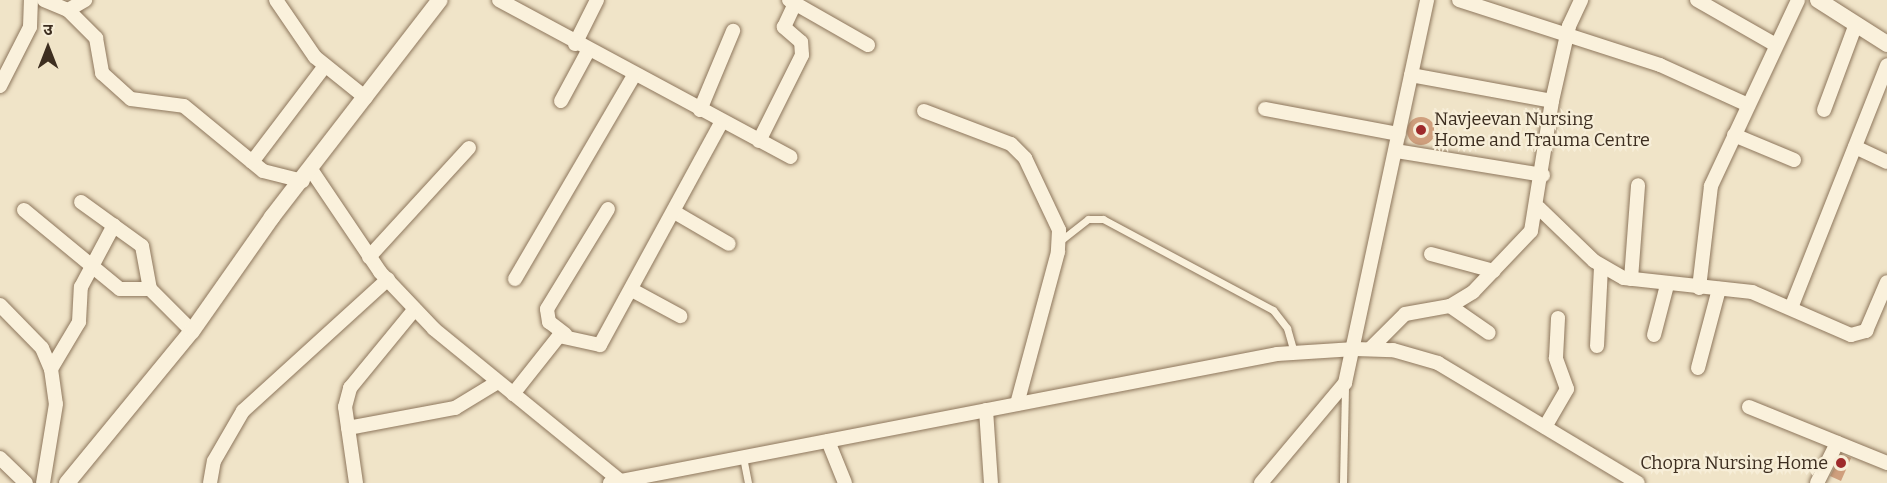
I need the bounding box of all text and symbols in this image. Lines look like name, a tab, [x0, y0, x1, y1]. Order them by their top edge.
north arrow	[18, 18, 78, 78]
text: उ	[43, 20, 53, 39]
place label: Navjeevan Nursing Home and Trauma Centre	[1434, 109, 1650, 152]
marker: Navjeevan Nursing Home and Trauma Centre	[1412, 121, 1430, 139]
place label: Chopra Nursing Home	[1640, 452, 1828, 474]
marker: Chopra Nursing Home	[1832, 454, 1850, 472]

